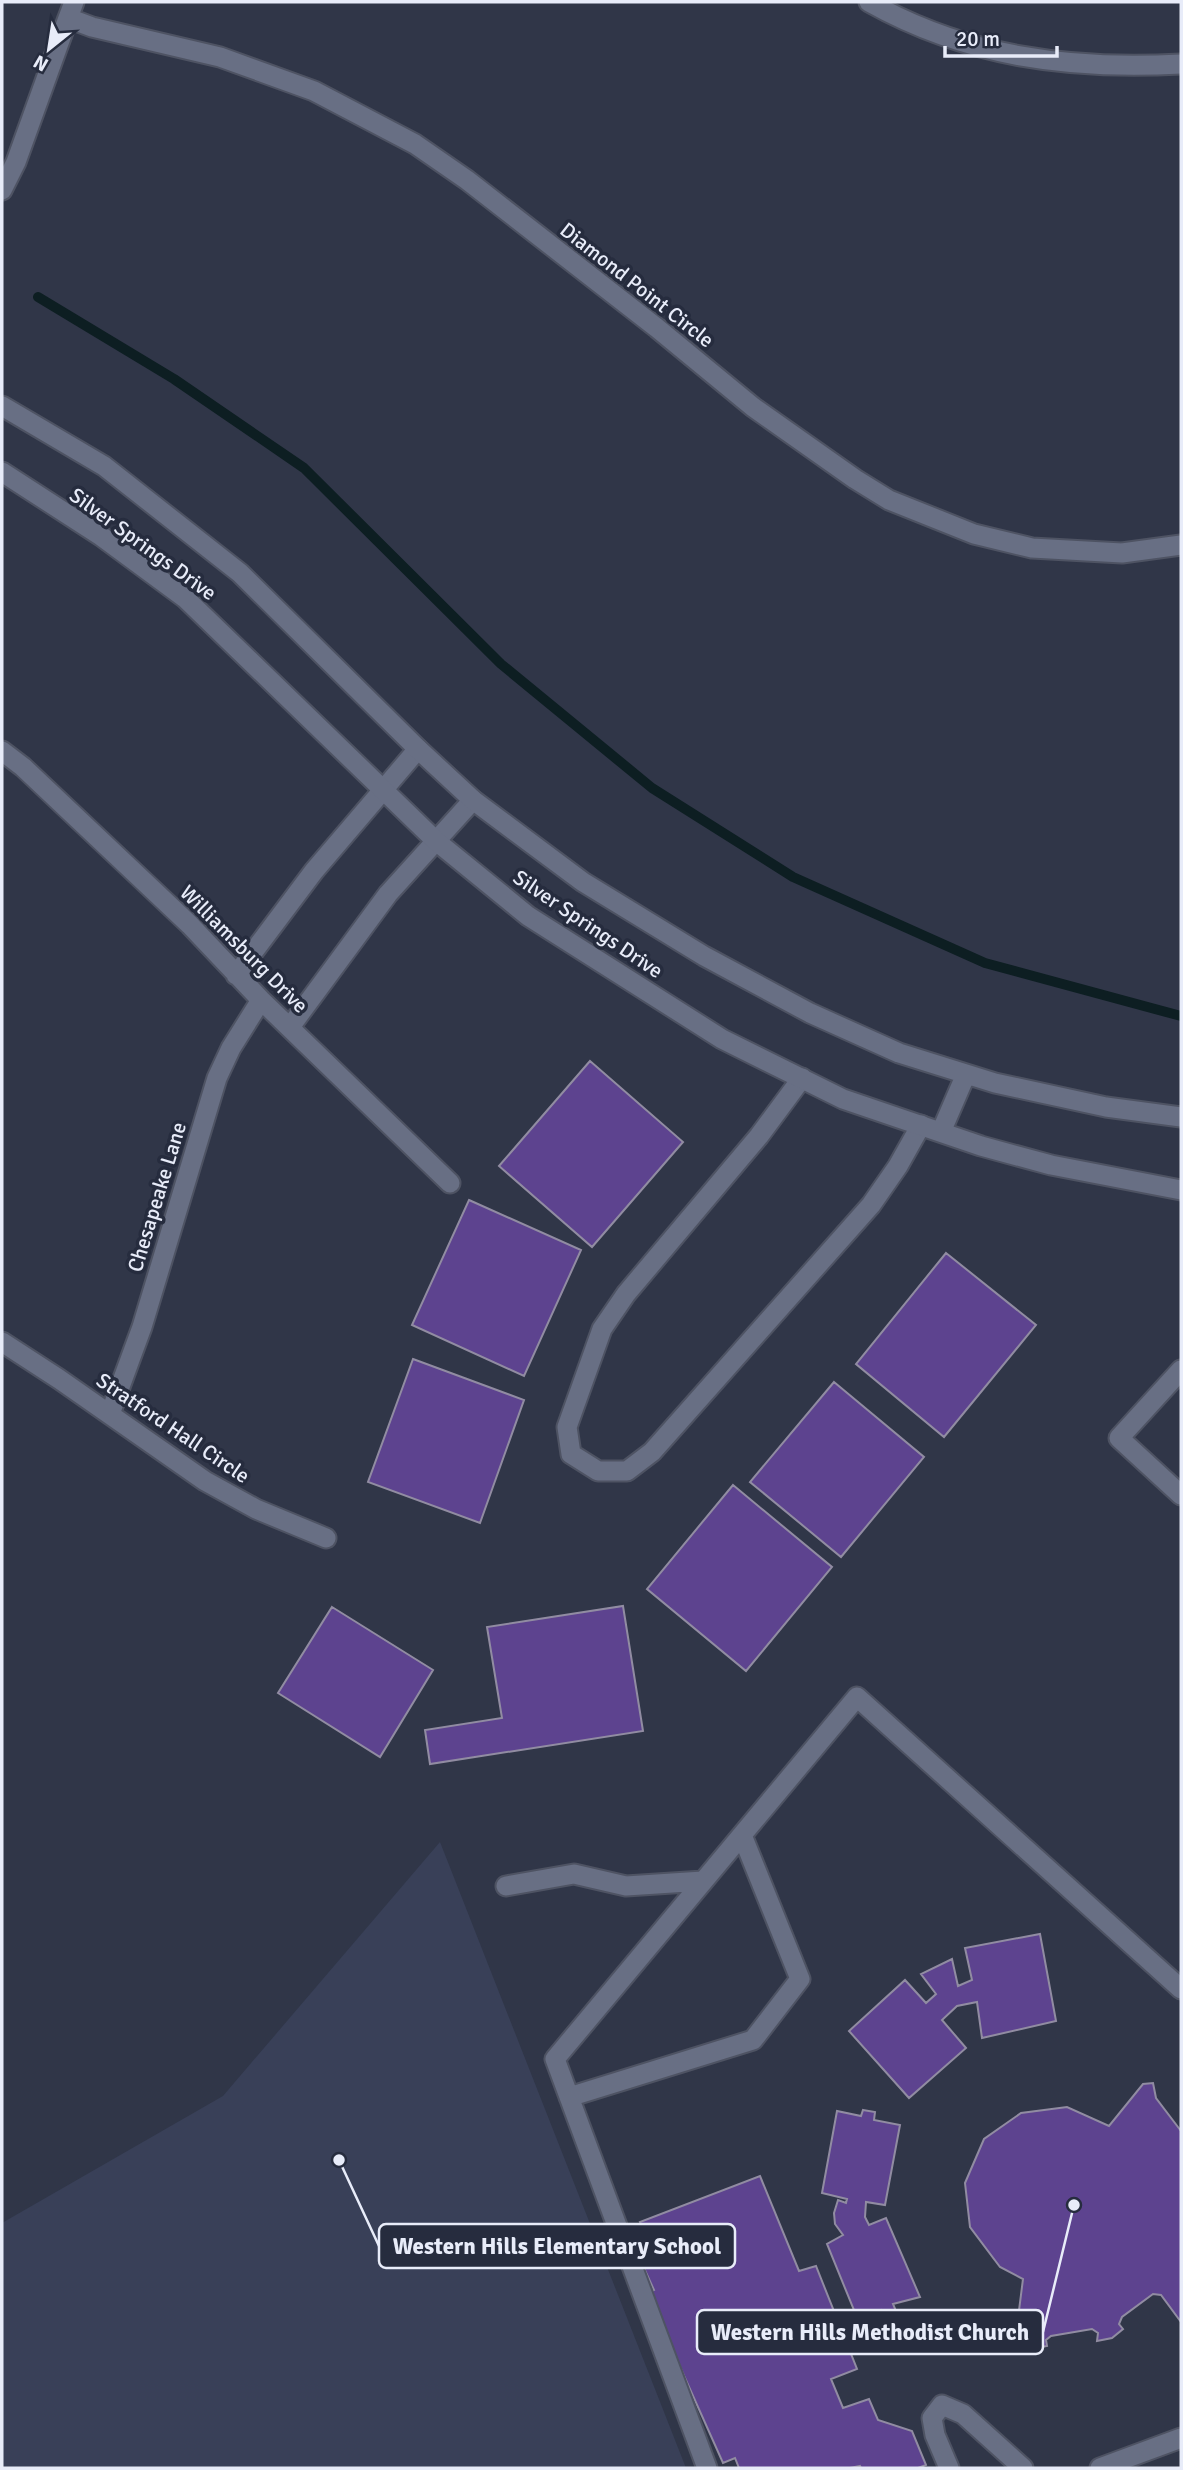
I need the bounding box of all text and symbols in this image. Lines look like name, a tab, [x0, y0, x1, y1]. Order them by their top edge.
north arrow	[14, 14, 84, 84]
scale bar	[945, 14, 1057, 58]
text: 20 m	[956, 26, 1000, 52]
text: N	[29, 49, 53, 77]
street label: Diamond Point Circle	[555, 217, 719, 353]
street label: Silver Springs Drive	[64, 482, 222, 606]
street label: Silver Springs Drive	[508, 864, 668, 984]
street label: Williamsburg Drive	[174, 879, 314, 1019]
street label: Chesapeake Lane	[122, 1119, 192, 1275]
street label: Stratford Hall Circle	[91, 1367, 255, 1489]
callout: Western Hills Elementary School	[379, 2224, 735, 2268]
text: Western Hills Elementary School	[393, 2232, 721, 2261]
callout: Western Hills Methodist Church	[697, 2310, 1043, 2354]
text: Western Hills Methodist Church	[711, 2318, 1029, 2347]

